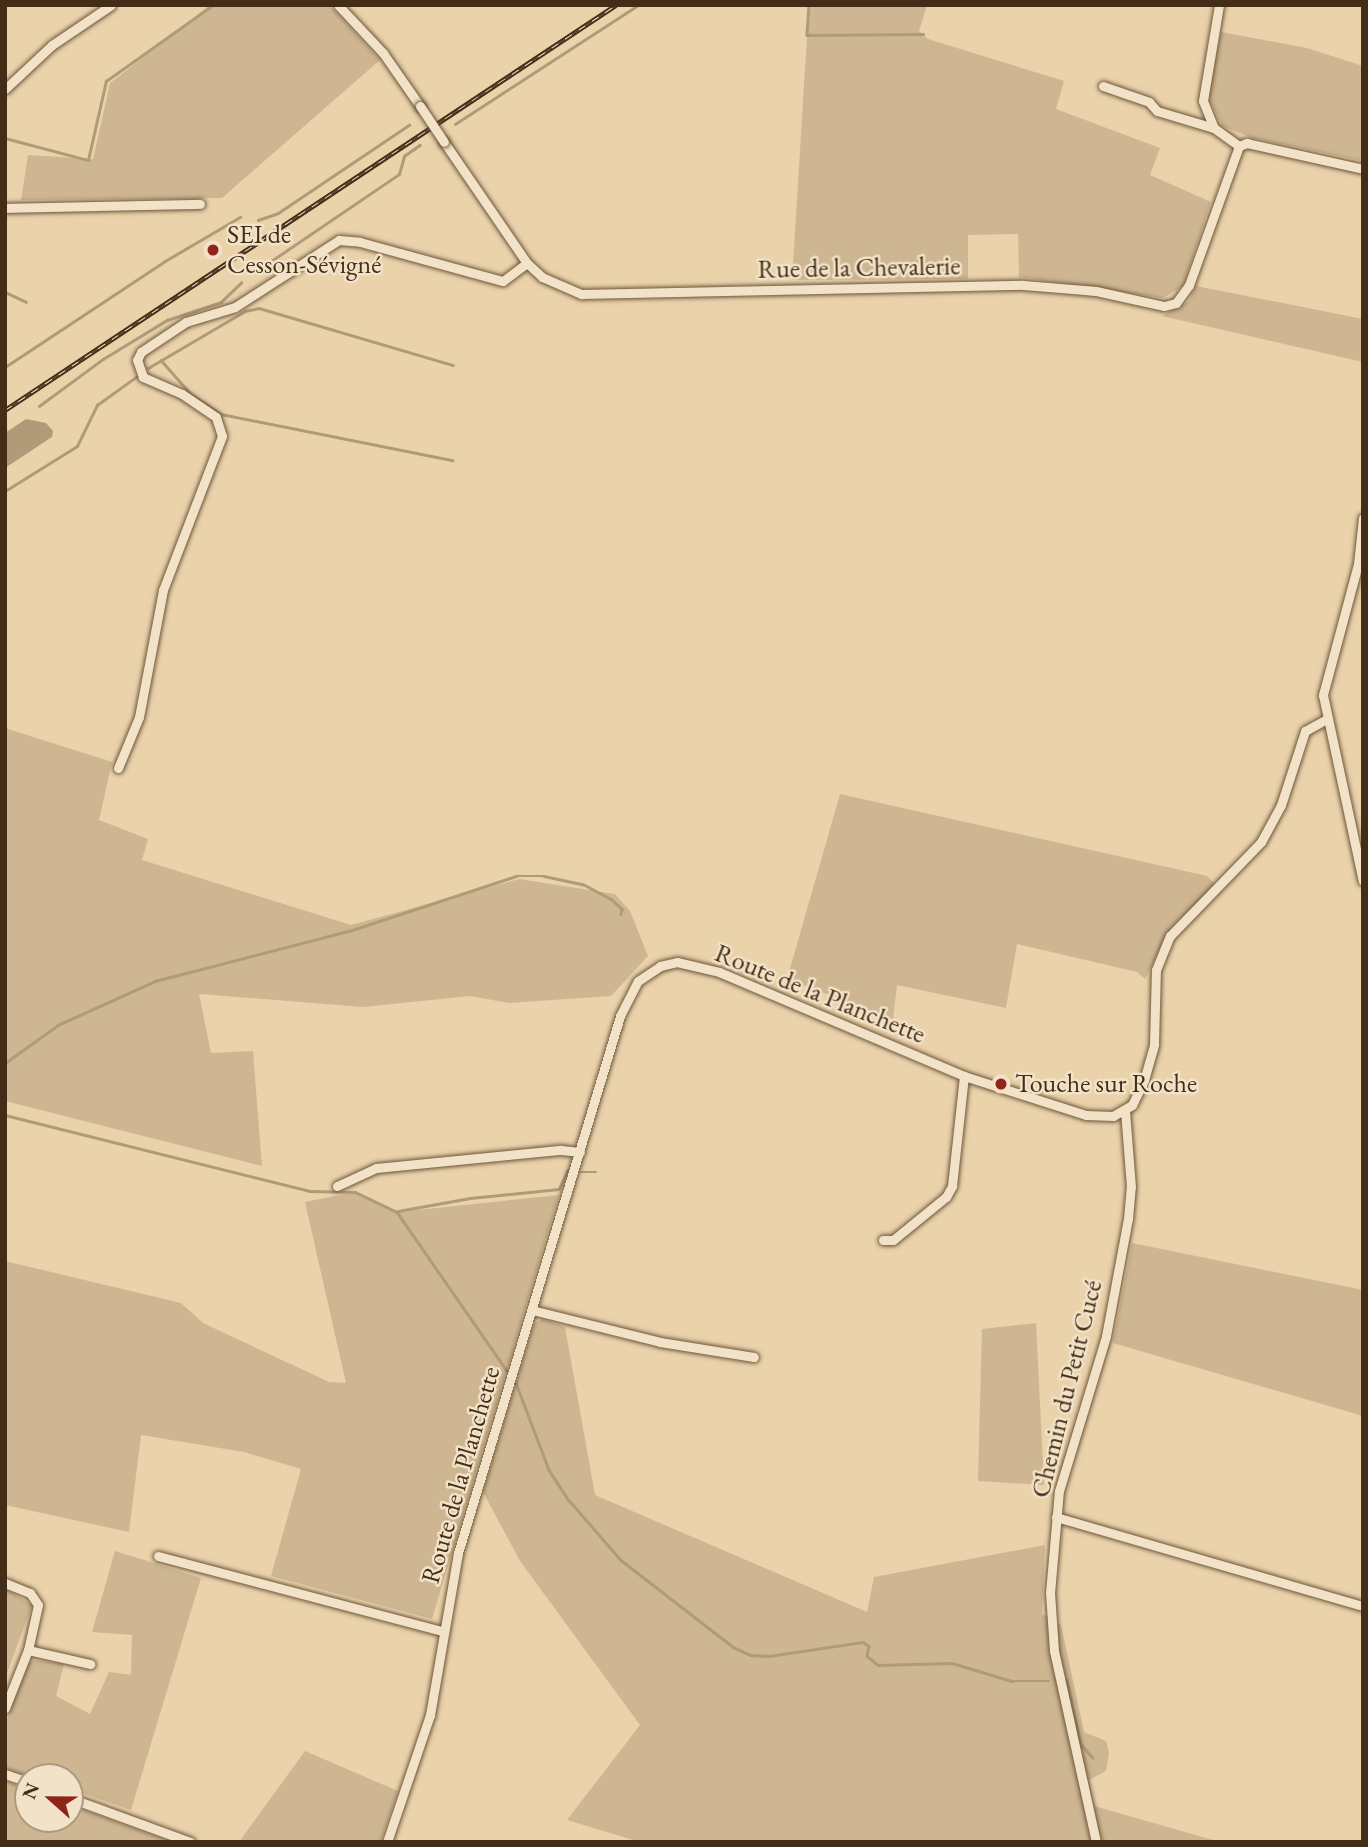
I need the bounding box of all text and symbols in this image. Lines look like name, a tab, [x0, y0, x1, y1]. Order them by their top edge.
place label: SEI de Cesson-Sévigné	[227, 219, 381, 280]
marker: SEI de Cesson-Sévigné	[205, 242, 221, 258]
street label: Rue de la Chevalerie	[757, 251, 961, 285]
street label: Route de la Planchette	[710, 938, 930, 1050]
place label: Touche sur Roche	[1015, 1068, 1197, 1100]
marker: Touche sur Roche	[993, 1076, 1009, 1092]
street label: Chemin du Petit Cucé	[1025, 1277, 1109, 1501]
street label: Route de la Planchette	[415, 1363, 507, 1587]
north arrow	[14, 1763, 84, 1833]
text: N	[16, 1779, 45, 1803]

